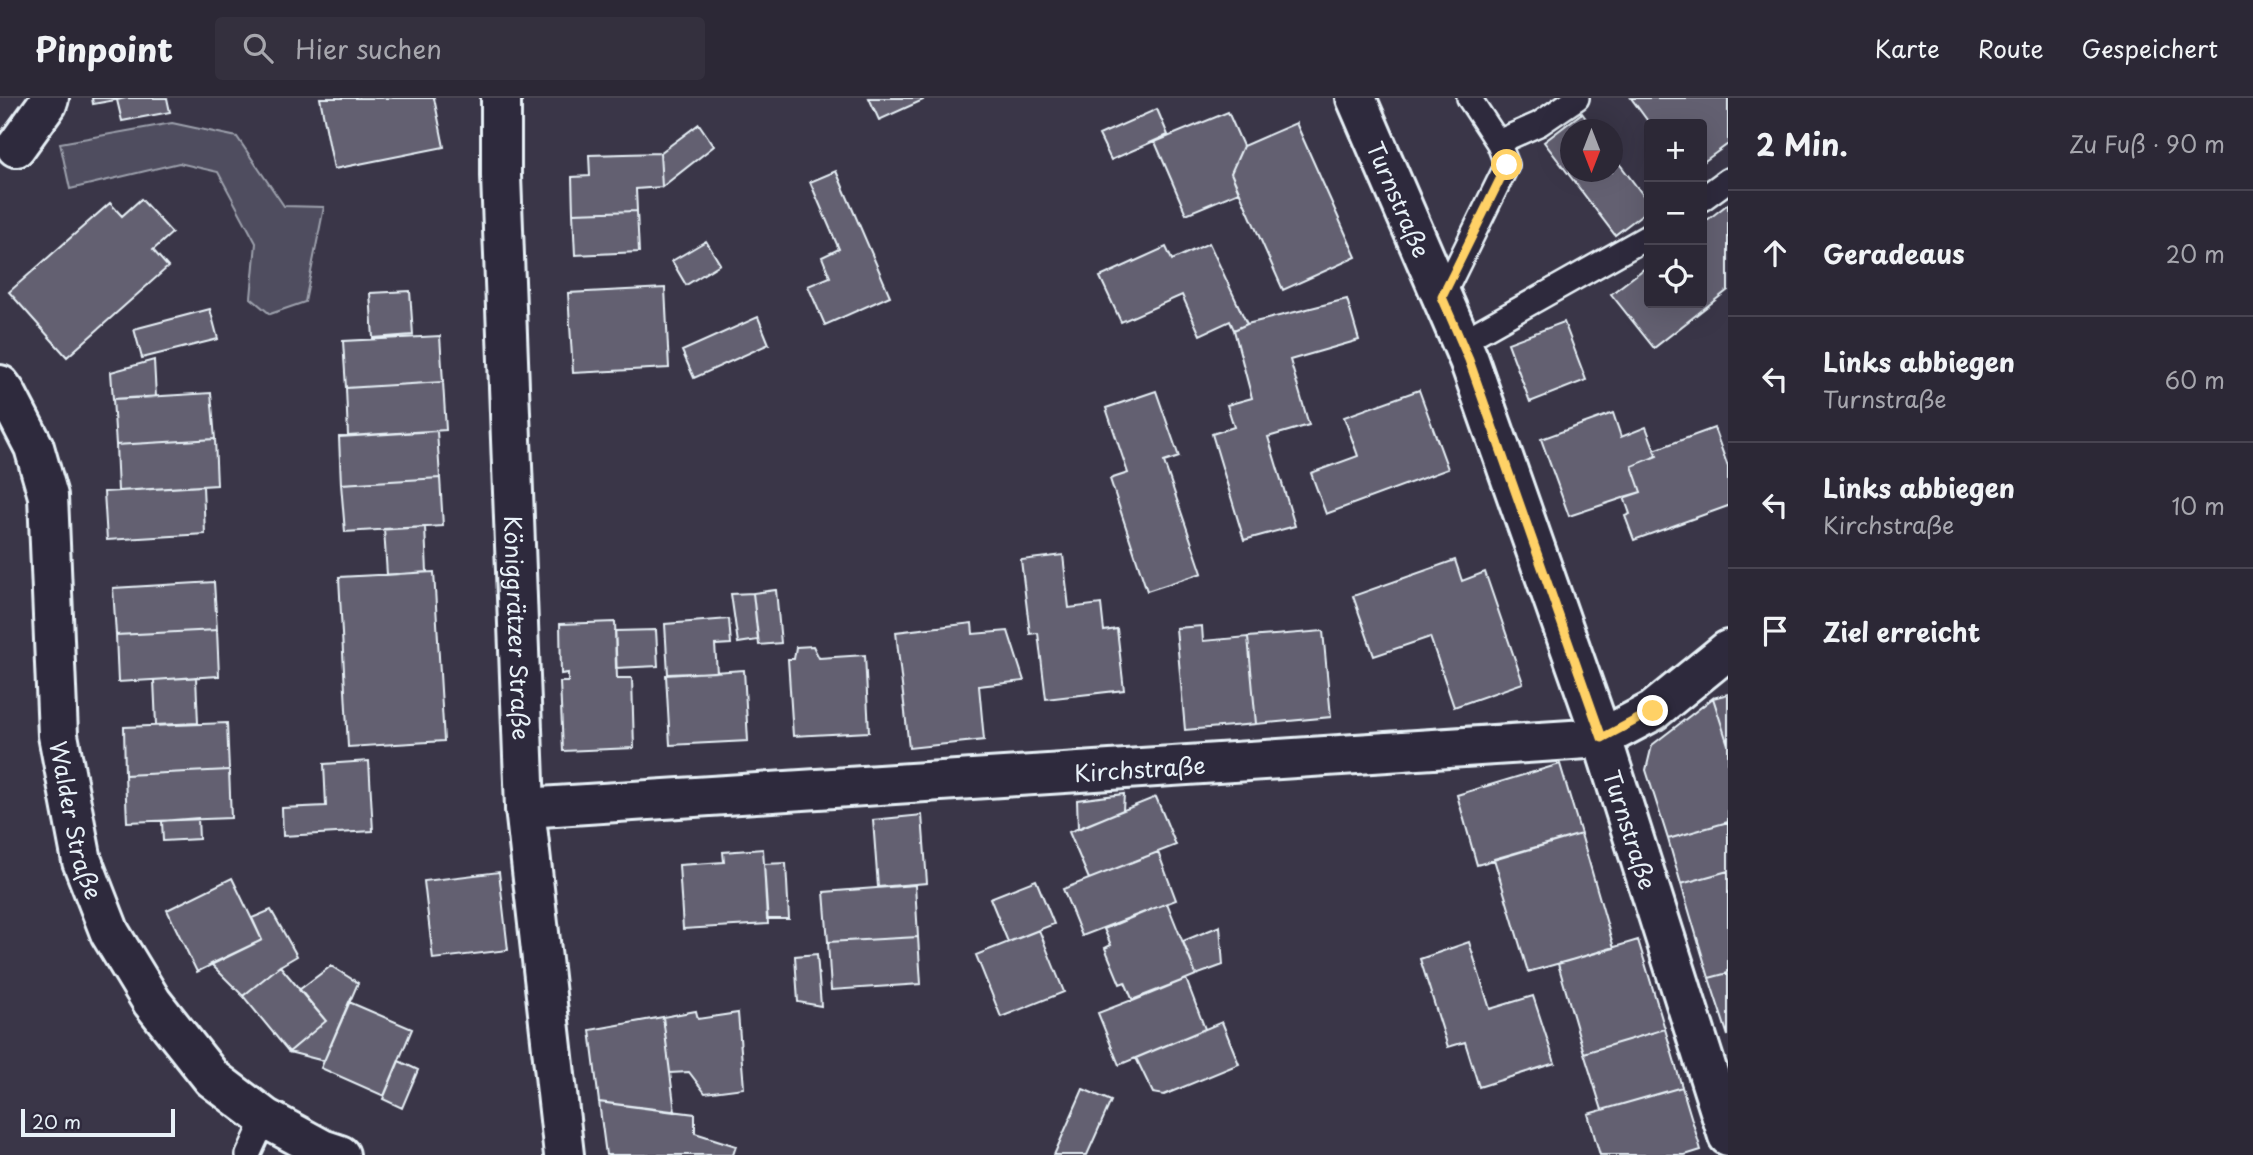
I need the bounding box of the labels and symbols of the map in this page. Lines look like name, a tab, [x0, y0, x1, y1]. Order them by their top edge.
north arrow	[1560, 119, 1623, 182]
street label: Turnstraße	[1359, 135, 1440, 263]
route start	[1491, 149, 1522, 180]
street label: Königgrätzer Straße	[496, 515, 540, 741]
route end	[1637, 695, 1668, 726]
street label: Walder Straße	[42, 738, 113, 904]
street label: Kirchstraße	[1073, 746, 1206, 790]
street label: Turnstraße	[1596, 765, 1666, 894]
scale bar	[21, 1106, 175, 1138]

